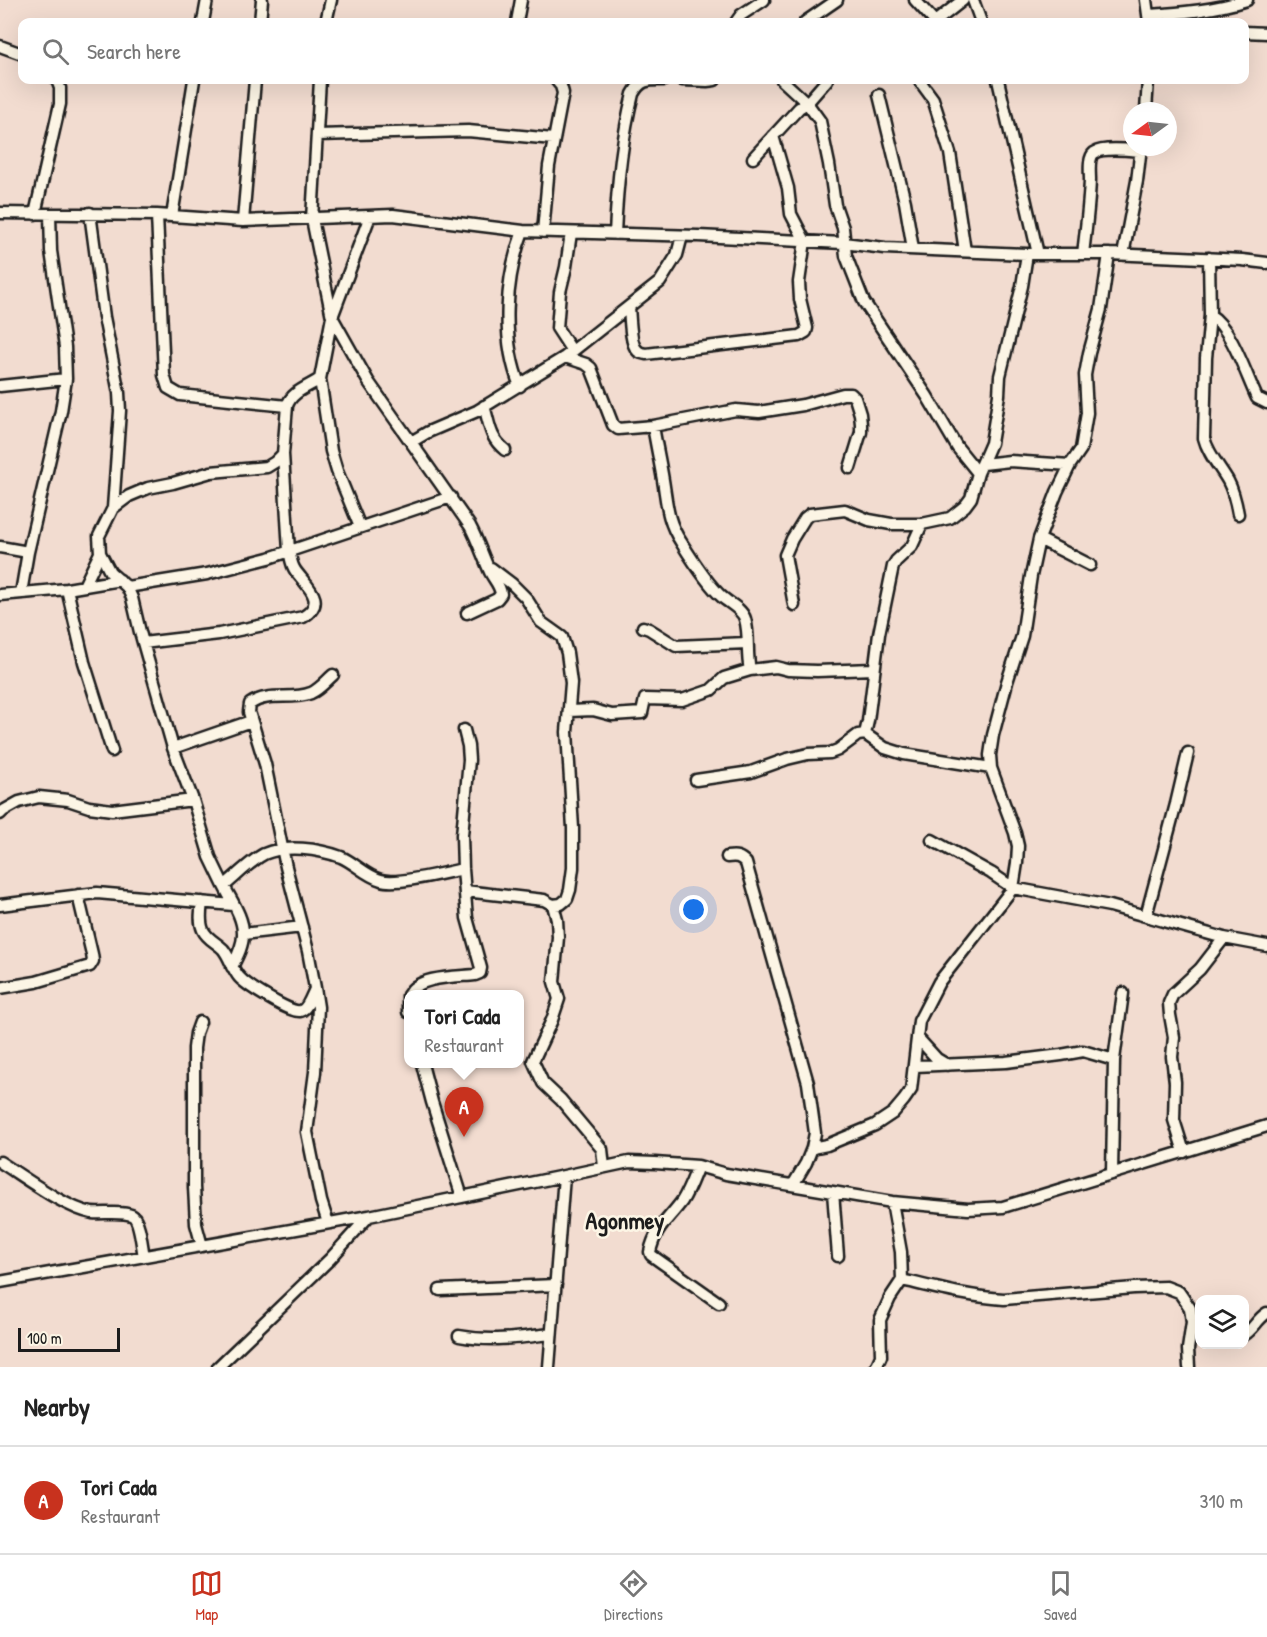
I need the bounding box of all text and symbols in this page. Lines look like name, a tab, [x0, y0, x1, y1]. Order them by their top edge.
search box	[18, 18, 1249, 84]
icon: search	[39, 35, 72, 68]
text: Search here	[87, 36, 181, 66]
north arrow	[1123, 102, 1177, 156]
your location	[679, 895, 708, 924]
popup	[404, 990, 524, 1068]
text: Tori Cada	[425, 1001, 500, 1031]
text: Restaurant	[425, 1031, 503, 1058]
pin: A	[444, 1088, 484, 1137]
district label: Agonmey	[586, 1204, 664, 1237]
map controls	[1195, 1295, 1249, 1349]
button: layers	[1195, 1295, 1249, 1349]
scale bar	[18, 1325, 120, 1352]
text: 100 m	[27, 1327, 62, 1349]
text: Nearby	[24, 1389, 90, 1424]
text: Tori Cada	[81, 1472, 157, 1502]
text: A	[39, 1487, 48, 1514]
text: 310 m	[1200, 1487, 1243, 1514]
text: Restaurant	[81, 1502, 160, 1529]
tab: Map	[190, 1567, 223, 1625]
tab: Directions	[604, 1567, 663, 1625]
tab: Saved	[1044, 1567, 1077, 1625]

